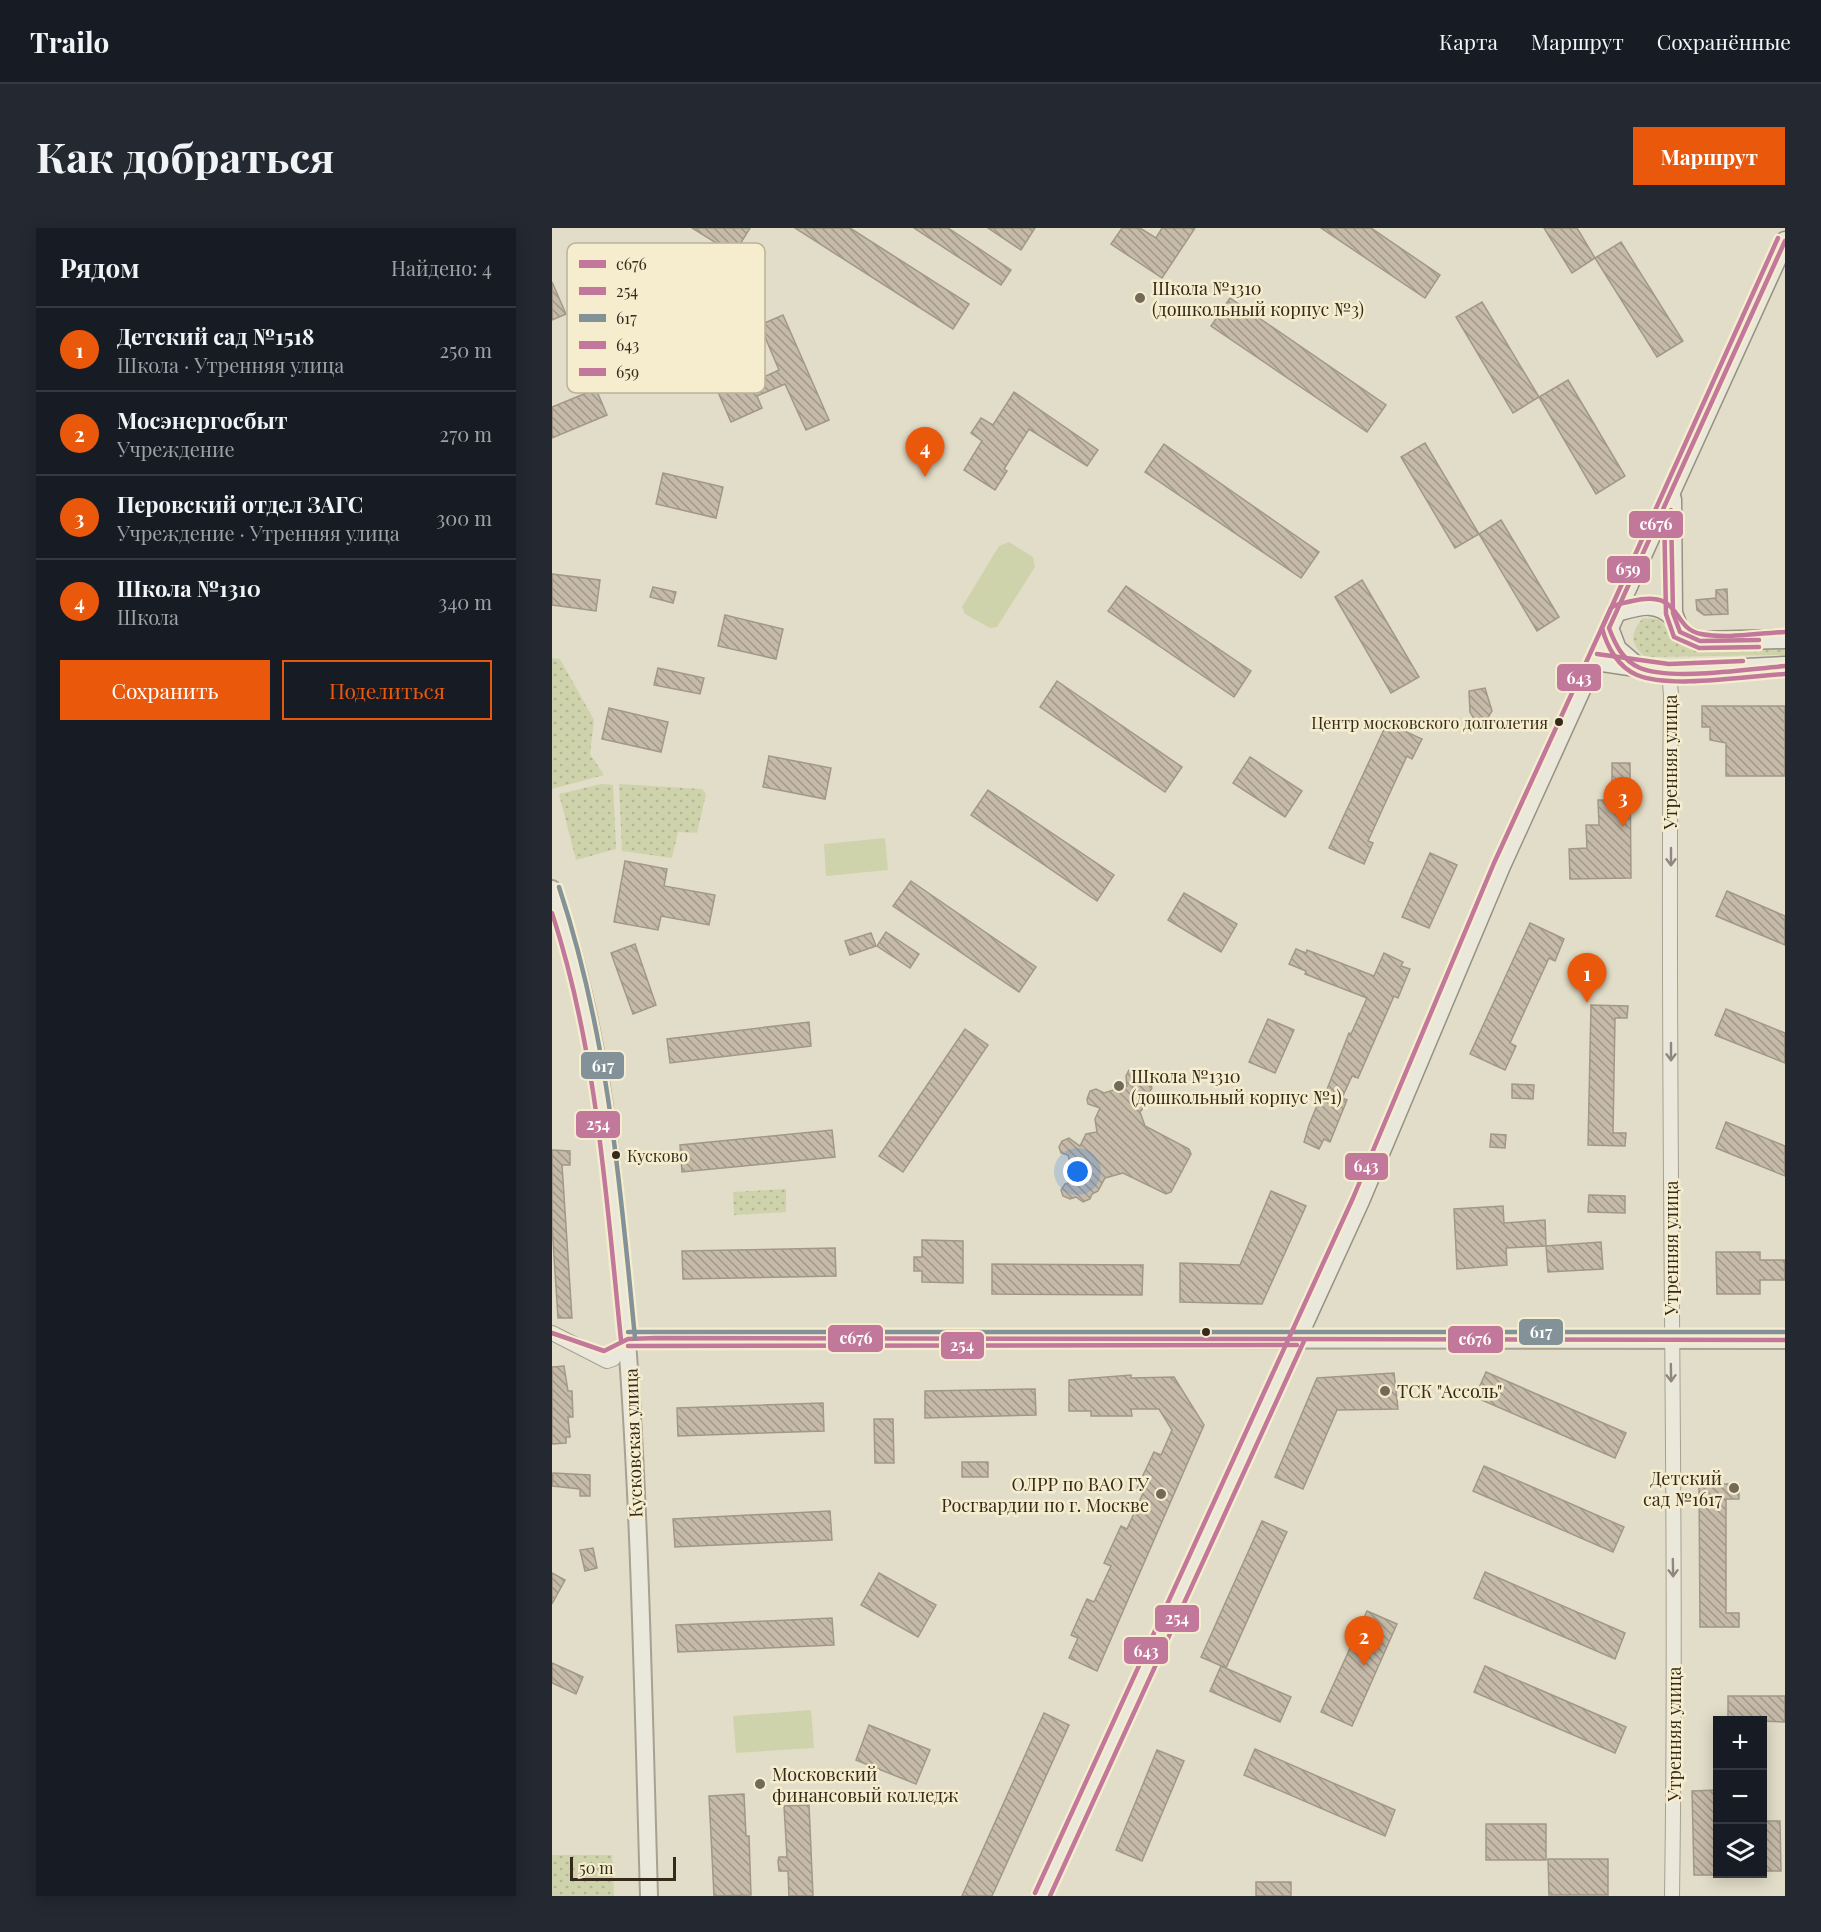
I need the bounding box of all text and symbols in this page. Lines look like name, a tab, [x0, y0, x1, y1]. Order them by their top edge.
text: Trailo	[30, 23, 109, 60]
text: Карта	[1439, 27, 1498, 55]
text: Маршрут	[1531, 27, 1624, 55]
text: Сохранённые	[1657, 27, 1791, 55]
button: Маршрут	[1633, 127, 1785, 185]
text: Как добраться	[36, 128, 335, 184]
legend	[567, 243, 765, 393]
text: Рядом	[60, 250, 139, 285]
text: с676	[616, 253, 647, 274]
text: Найдено: 4	[391, 254, 492, 281]
place label: Школа №1310 (дошкольный корпус №3)	[1152, 276, 1364, 321]
text: 254	[616, 280, 638, 301]
marker: Школа №1310 (дошкольный корпус №3)	[1133, 291, 1147, 305]
text: 617	[616, 307, 637, 328]
text: Детский сад №1518	[117, 321, 314, 351]
text: 643	[616, 334, 639, 355]
text: 1	[76, 336, 83, 363]
text: 250 m	[439, 336, 492, 363]
text: Школа · Утренняя улица	[117, 351, 344, 378]
text: 659	[616, 361, 639, 382]
text: Мосэнергосбыт	[117, 405, 288, 435]
text: 2	[74, 420, 85, 447]
text: 270 m	[440, 420, 492, 447]
pin: 4	[906, 428, 944, 477]
text: Учреждение	[117, 435, 235, 462]
text: Перовский отдел ЗАГС	[117, 489, 363, 519]
text: 3	[75, 504, 84, 531]
text: 300 m	[436, 504, 492, 531]
line badge: с676	[1628, 510, 1684, 539]
text: с676	[1639, 513, 1673, 534]
text: Учреждение · Утренняя улица	[117, 519, 400, 546]
line badge: 659	[1606, 555, 1651, 584]
text: 659	[1615, 558, 1641, 579]
text: Школа №1310	[117, 573, 261, 603]
text: 4	[74, 588, 85, 615]
text: 340 m	[438, 588, 492, 615]
text: Школа	[117, 603, 179, 630]
button: Сохранить	[60, 660, 270, 720]
button: Поделиться	[282, 660, 492, 720]
line badge: 643	[1556, 663, 1602, 692]
text: 643	[1567, 667, 1592, 688]
street label: Утренняя улица	[1658, 695, 1682, 830]
place label: Центр московского долголетия	[1311, 712, 1548, 733]
marker: Центр московского долголетия	[1553, 716, 1565, 728]
pin: 3	[1604, 778, 1642, 827]
one-way arrow	[1665, 846, 1677, 866]
pin: 1	[1568, 954, 1606, 1003]
one-way arrow	[1665, 1041, 1677, 1061]
line badge: 617	[580, 1051, 625, 1080]
text: 617	[592, 1055, 615, 1076]
place label: Школа №1310 (дошкольный корпус №1)	[1131, 1064, 1342, 1109]
marker: Школа №1310 (дошкольный корпус №1)	[1112, 1079, 1126, 1093]
line badge: 254	[575, 1110, 621, 1139]
text: 254	[586, 1113, 610, 1134]
place label: Кусково	[627, 1145, 688, 1166]
marker: Кусково	[610, 1149, 622, 1161]
line badge: 643	[1344, 1152, 1389, 1181]
text: 643	[1354, 1155, 1379, 1176]
your location	[1063, 1157, 1092, 1186]
street label: Утренняя улица	[1659, 1181, 1683, 1316]
line badge: 617	[1518, 1318, 1564, 1346]
text: 617	[1530, 1321, 1553, 1342]
line badge: с676	[827, 1324, 884, 1353]
line badge: с676	[1447, 1325, 1504, 1354]
unlabelled marker	[1200, 1326, 1212, 1338]
text: с676	[839, 1327, 873, 1348]
text: с676	[1458, 1328, 1492, 1349]
line badge: 254	[940, 1331, 985, 1360]
text: 254	[950, 1334, 974, 1355]
one-way arrow	[1665, 1362, 1677, 1382]
street label: Кусковская улица	[618, 1368, 648, 1518]
place label: ТСК "Ассоль"	[1397, 1379, 1502, 1403]
marker: ТСК "Ассоль"	[1378, 1384, 1392, 1398]
place label: Детский сад №1617	[1643, 1466, 1723, 1511]
place label: ОЛРР по ВАО ГУ Росгвардии по г. Москве	[941, 1472, 1149, 1517]
marker: Детский сад №1617	[1727, 1481, 1741, 1495]
marker: ОЛРР по ВАО ГУ Росгвардии по г. Москве	[1154, 1487, 1168, 1501]
one-way arrow	[1667, 1557, 1679, 1577]
line badge: 254	[1154, 1604, 1200, 1633]
text: 254	[1165, 1607, 1189, 1628]
pin: 2	[1344, 1616, 1384, 1666]
line badge: 643	[1123, 1636, 1169, 1665]
text: 643	[1134, 1640, 1159, 1661]
street label: Утренняя улица	[1662, 1667, 1686, 1802]
map controls	[1713, 1716, 1767, 1878]
button: +	[1713, 1716, 1767, 1770]
place label: Московский финансовый колледж	[772, 1762, 958, 1807]
button: −	[1713, 1770, 1767, 1824]
marker: Московский финансовый колледж	[753, 1777, 767, 1791]
button: layers	[1713, 1824, 1767, 1878]
scale bar	[570, 1854, 676, 1882]
text: 50 m	[579, 1857, 613, 1878]

